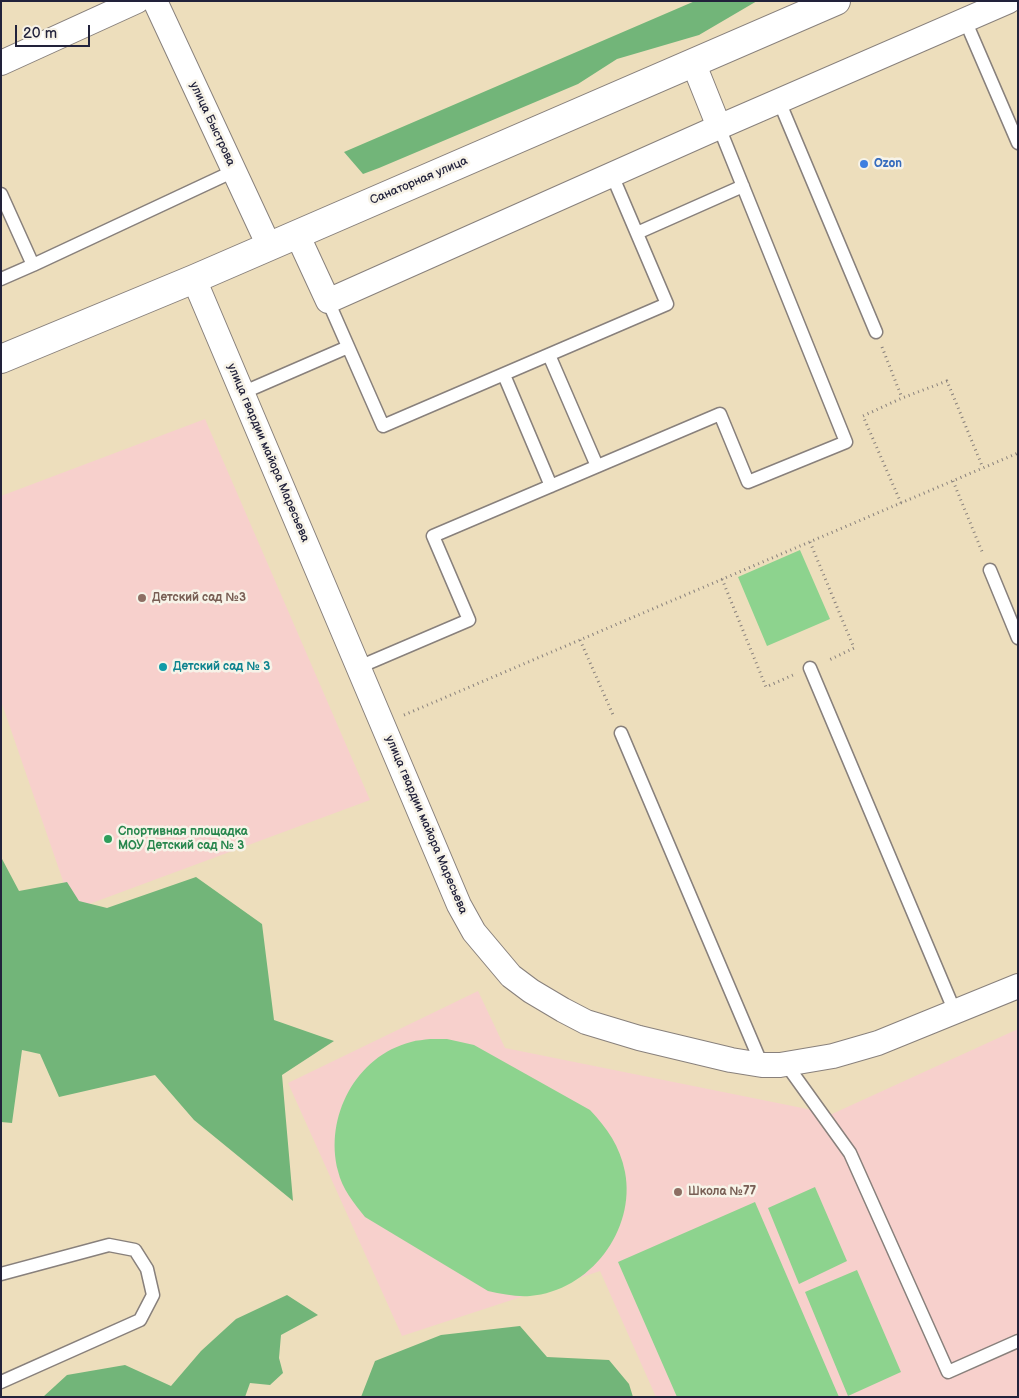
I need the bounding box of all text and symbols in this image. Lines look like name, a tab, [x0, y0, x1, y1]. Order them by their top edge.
scale bar	[18, 15, 92, 47]
text: 20 m	[23, 24, 57, 43]
street label: улица Быстрова	[186, 80, 238, 168]
street label: Санаторная улица	[368, 154, 470, 208]
place label: Ozon	[874, 157, 902, 171]
marker: Ozon	[858, 158, 870, 170]
street label: улица гвардии майора Маресьева	[224, 362, 312, 544]
place label: Детский сад №3	[152, 591, 246, 605]
marker: Детский сад №3	[136, 592, 148, 604]
place label: Детский сад № 3	[173, 660, 270, 674]
marker: Детский сад № 3	[157, 661, 169, 673]
street label: улица гвардии майора Маресьева	[382, 734, 470, 916]
place label: Спортивная площадка МОУ Детский сад № 3	[118, 825, 248, 853]
marker: Спортивная площадка МОУ Детский сад № 3	[102, 833, 114, 845]
place label: Школа №77	[688, 1185, 756, 1199]
marker: Школа №77	[672, 1186, 684, 1198]

